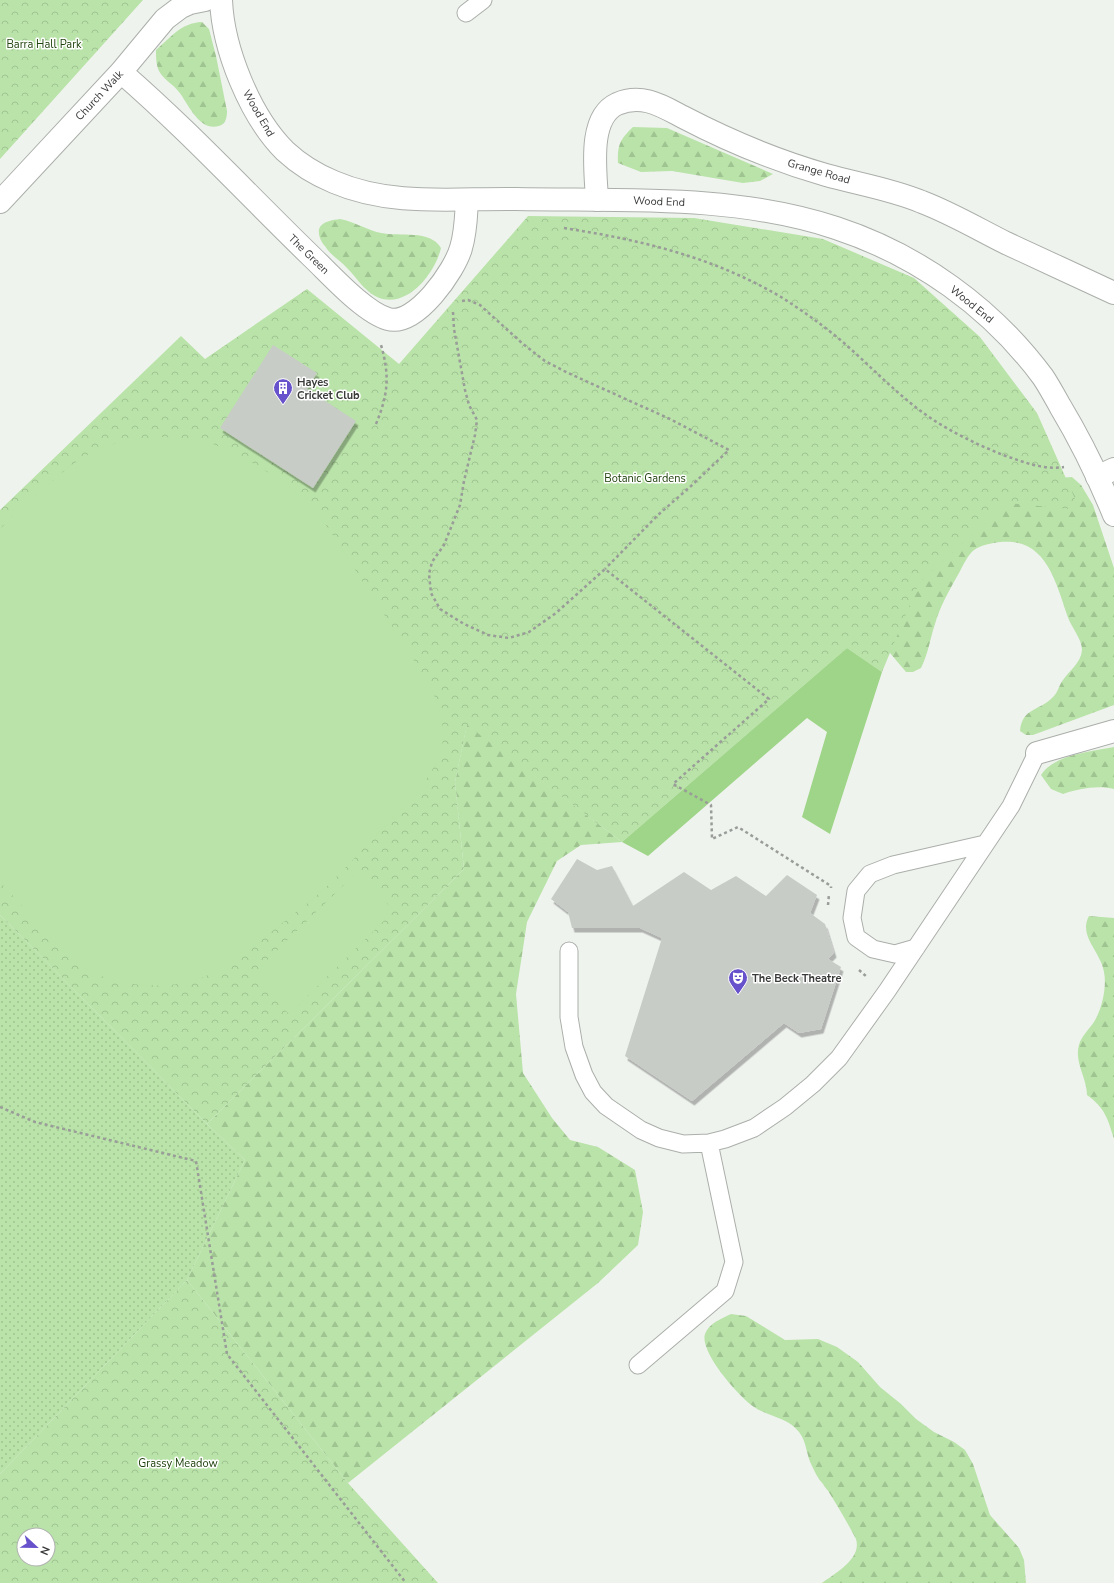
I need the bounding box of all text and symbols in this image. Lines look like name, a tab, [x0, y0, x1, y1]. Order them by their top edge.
park label: Barra Hall Park	[6, 37, 82, 52]
street label: Church Walk	[72, 66, 127, 124]
street label: Wood End	[239, 87, 278, 140]
street label: Grange Road	[786, 155, 852, 188]
street label: Wood End	[633, 193, 685, 210]
street label: The Green	[285, 231, 332, 278]
street label: Wood End	[947, 282, 997, 327]
place label: Hayes Cricket Club	[297, 375, 360, 403]
building icon: Hayes Cricket Club	[272, 377, 294, 405]
park label: Botanic Gardens	[604, 471, 686, 486]
theatre icon: The Beck Theatre	[727, 967, 749, 995]
place label: The Beck Theatre	[752, 971, 841, 986]
park label: Grassy Meadow	[138, 1456, 218, 1471]
north arrow	[16, 1527, 56, 1567]
text: N	[36, 1544, 53, 1557]

